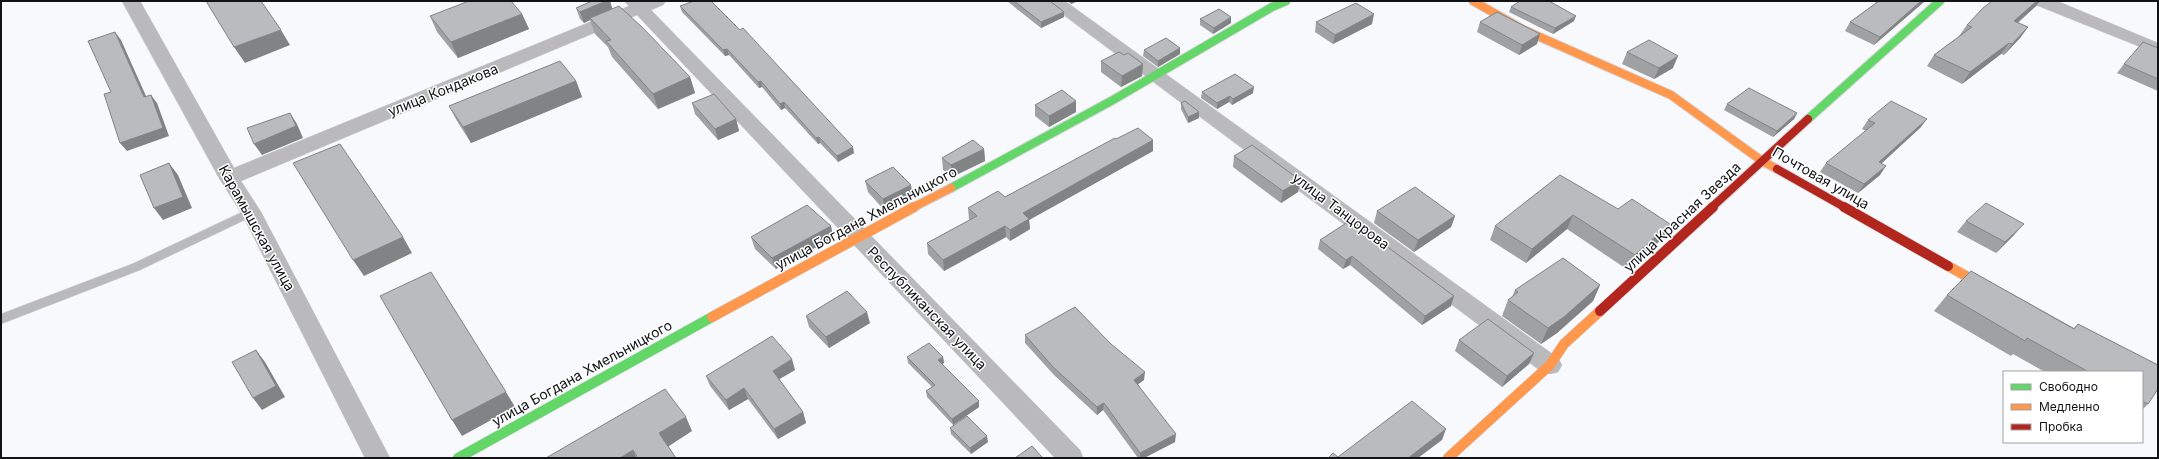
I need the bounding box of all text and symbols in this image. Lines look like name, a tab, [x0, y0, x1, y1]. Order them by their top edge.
street label: улица Кондакова	[385, 60, 500, 119]
street label: Почтовая улица	[1770, 143, 1873, 212]
street label: улица Красная Звезда	[1620, 158, 1744, 275]
street label: Карамышская улица	[216, 162, 299, 294]
street label: улица Богдана Хмельницкого	[772, 162, 959, 273]
street label: улица Танцорова	[1289, 168, 1393, 253]
street label: Республиканская улица	[864, 243, 991, 373]
street label: улица Богдана Хмельницкого	[489, 316, 675, 429]
legend	[2003, 371, 2143, 443]
text: Свободно	[2039, 379, 2098, 394]
text: Медленно	[2039, 399, 2100, 414]
text: Пробка	[2039, 419, 2083, 434]

